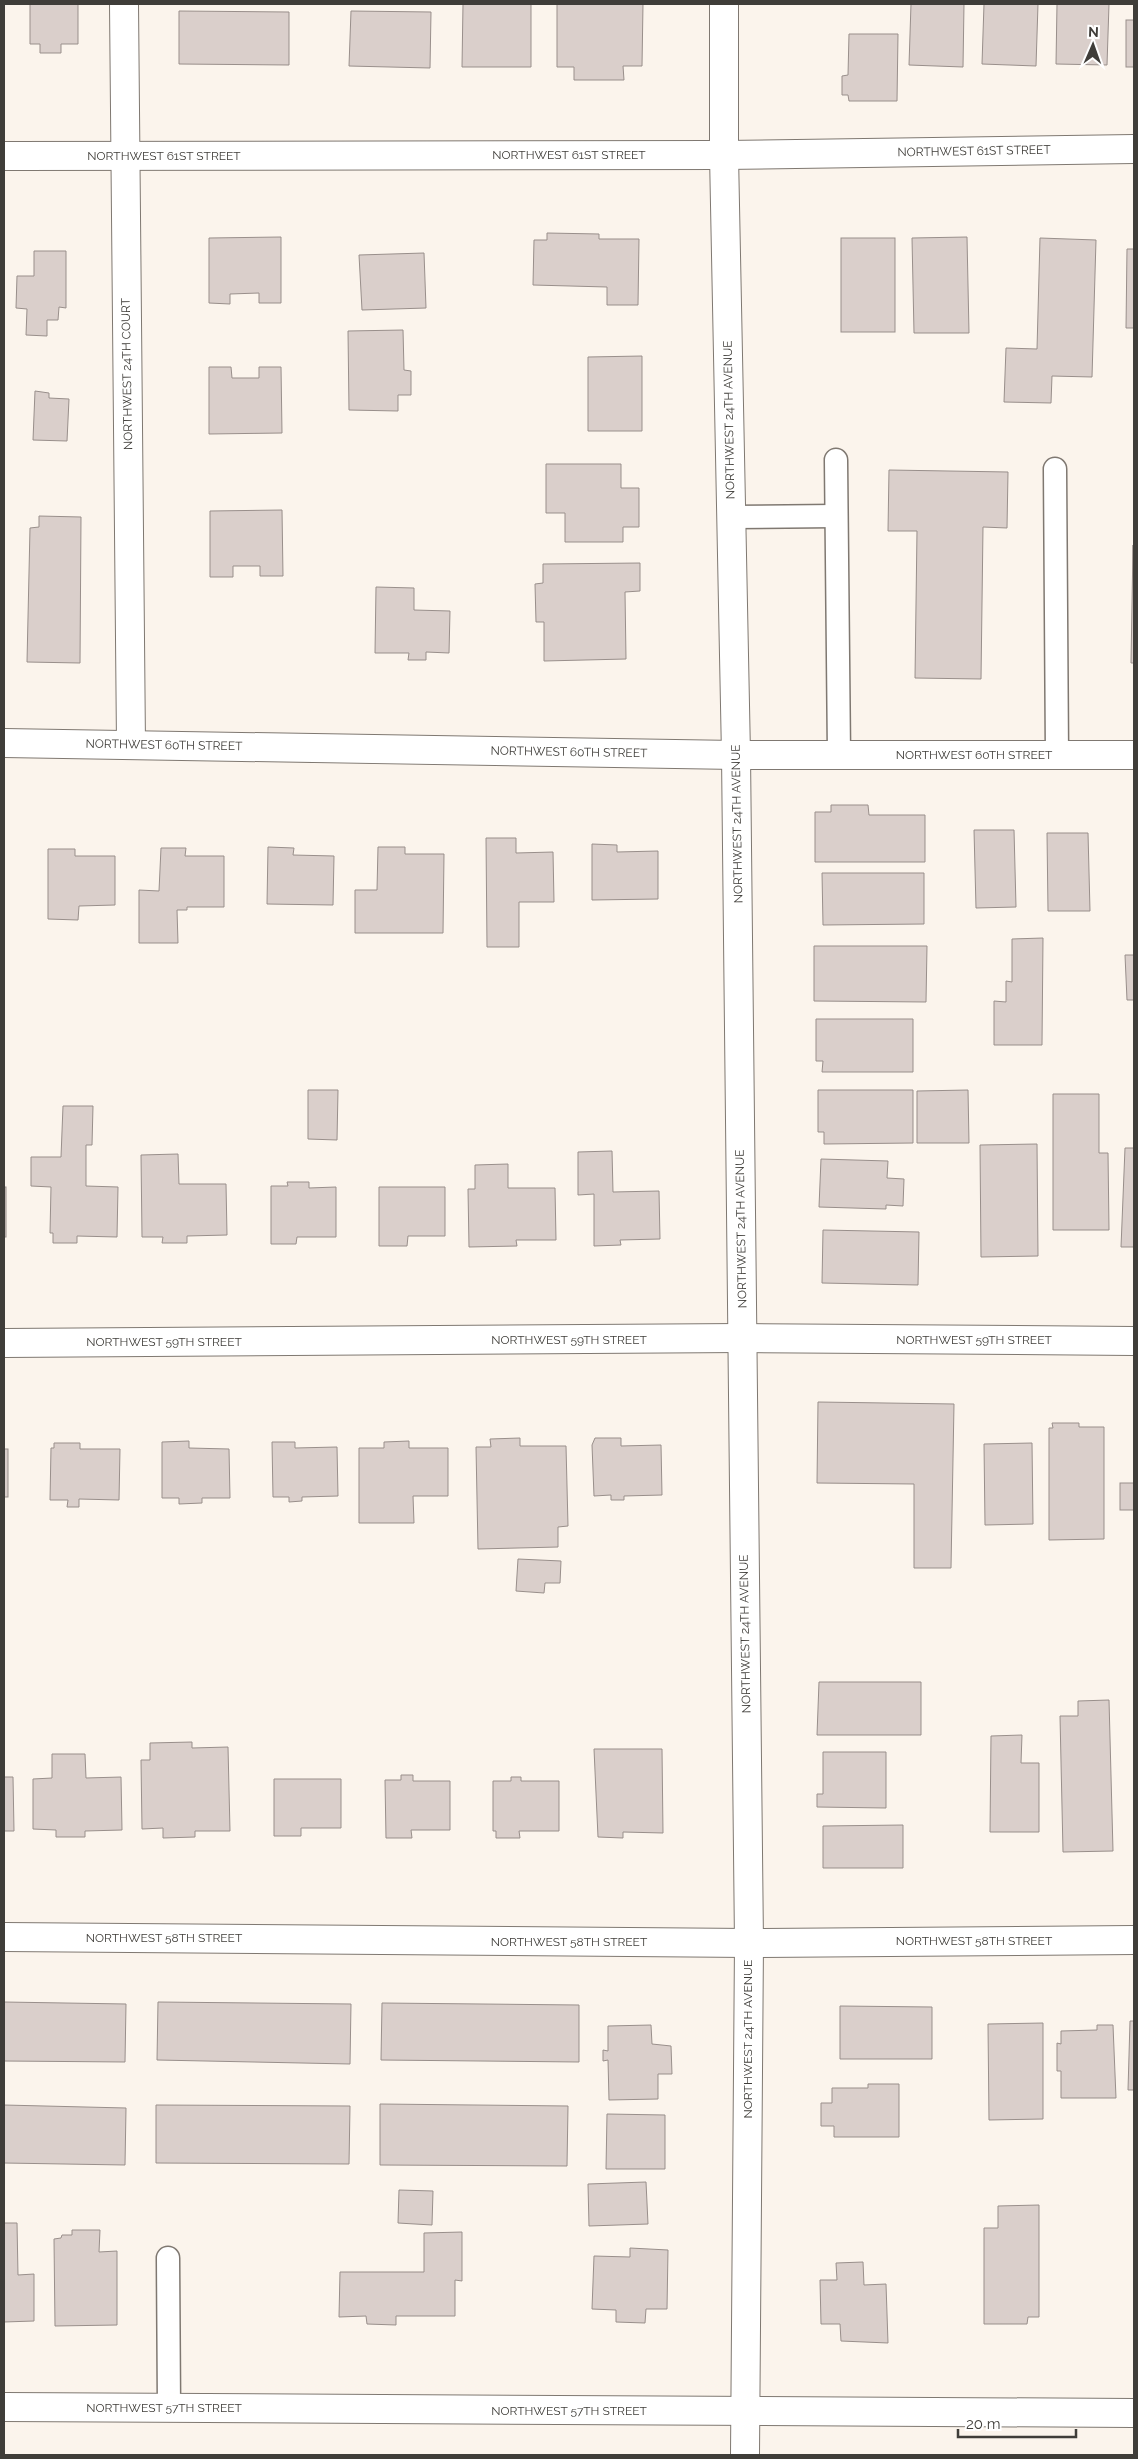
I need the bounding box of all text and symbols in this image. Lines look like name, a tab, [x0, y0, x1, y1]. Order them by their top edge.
north arrow	[1068, 20, 1118, 70]
text: N	[1088, 24, 1099, 40]
street label: NORTHWEST 61ST STREET	[897, 143, 1051, 159]
street label: NORTHWEST 61ST STREET	[492, 148, 646, 162]
street label: NORTHWEST 61ST STREET	[87, 149, 241, 163]
street label: NORTHWEST 24TH COURT	[119, 297, 135, 450]
street label: NORTHWEST 24TH AVENUE	[721, 340, 737, 500]
street label: NORTHWEST 60TH STREET	[86, 737, 243, 753]
street label: NORTHWEST 60TH STREET	[491, 744, 648, 760]
street label: NORTHWEST 24TH AVENUE	[729, 744, 745, 904]
street label: NORTHWEST 60TH STREET	[896, 748, 1053, 762]
street label: NORTHWEST 24TH AVENUE	[733, 1149, 749, 1309]
street label: NORTHWEST 59TH STREET	[491, 1333, 647, 1347]
street label: NORTHWEST 59TH STREET	[896, 1333, 1052, 1347]
street label: NORTHWEST 59TH STREET	[86, 1335, 242, 1349]
street label: NORTHWEST 24TH AVENUE	[737, 1554, 753, 1714]
street label: NORTHWEST 58TH STREET	[86, 1931, 243, 1945]
street label: NORTHWEST 58TH STREET	[896, 1934, 1053, 1948]
street label: NORTHWEST 58TH STREET	[491, 1935, 648, 1949]
street label: NORTHWEST 24TH AVENUE	[741, 1960, 755, 2118]
street label: NORTHWEST 57TH STREET	[86, 2401, 243, 2415]
street label: NORTHWEST 57TH STREET	[491, 2404, 648, 2418]
scale bar	[958, 2406, 1076, 2438]
text: 20 m	[966, 2415, 1001, 2433]

